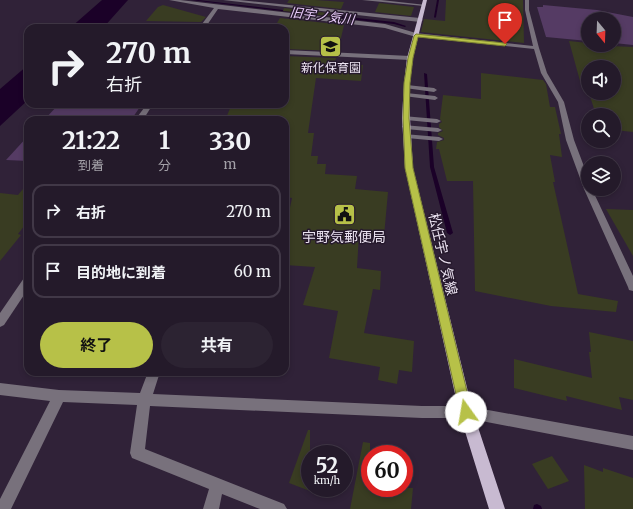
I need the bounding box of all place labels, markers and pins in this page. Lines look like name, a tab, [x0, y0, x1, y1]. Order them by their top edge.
pin	[488, 3, 522, 44]
school or university icon: 新化保育園	[318, 33, 344, 59]
place label: 新化保育園	[301, 60, 361, 75]
public building icon: 宇野気郵便局	[331, 202, 357, 228]
place label: 宇野気郵便局	[302, 228, 386, 246]

